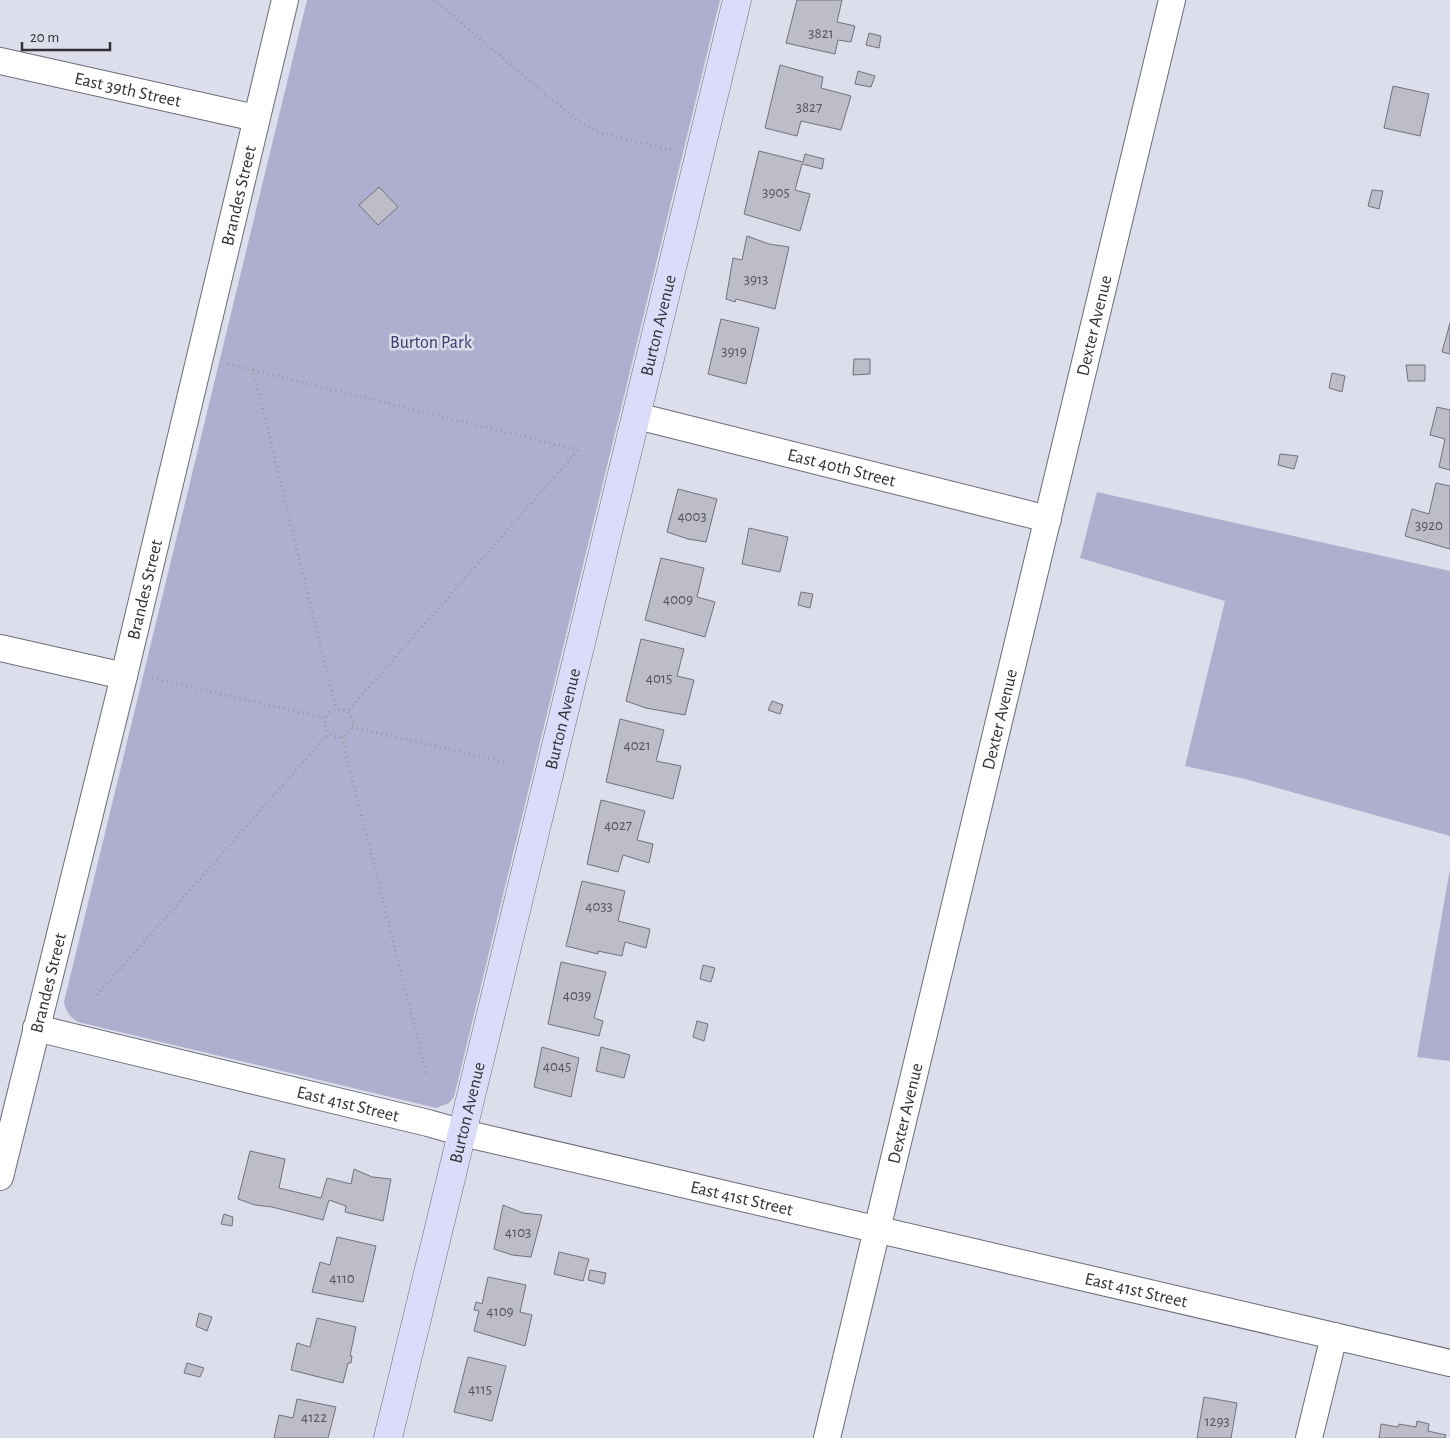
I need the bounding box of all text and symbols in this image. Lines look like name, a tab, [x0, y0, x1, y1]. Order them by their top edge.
scale bar	[22, 20, 110, 52]
house number: 3821	[808, 26, 834, 41]
text: 20 m	[30, 30, 59, 45]
street label: East 39th Street	[73, 70, 183, 111]
house number: 3827	[796, 100, 822, 115]
street label: Brandes Street	[219, 144, 260, 248]
house number: 3905	[762, 185, 790, 200]
house number: 3913	[744, 272, 768, 287]
street label: Burton Avenue	[638, 273, 680, 378]
street label: Dexter Avenue	[1074, 274, 1116, 378]
park label: Burton Park	[390, 334, 473, 352]
house number: 3919	[721, 344, 747, 359]
street label: East 40th Street	[786, 446, 898, 491]
house number: 4003	[677, 509, 707, 524]
house number: 3920	[1415, 518, 1443, 533]
street label: Brandes Street	[125, 538, 166, 642]
house number: 4009	[663, 592, 693, 607]
street label: Burton Avenue	[543, 667, 584, 772]
street label: Dexter Avenue	[980, 667, 1021, 772]
house number: 4015	[646, 671, 672, 686]
house number: 4021	[623, 738, 651, 753]
house number: 4027	[604, 818, 632, 833]
house number: 4033	[585, 899, 613, 914]
street label: Brandes Street	[28, 931, 70, 1035]
house number: 4039	[563, 988, 591, 1003]
house number: 4045	[543, 1059, 571, 1074]
street label: Burton Avenue	[447, 1060, 489, 1165]
street label: Dexter Avenue	[885, 1061, 927, 1166]
street label: East 41st Street	[295, 1083, 401, 1126]
street label: East 41st Street	[688, 1178, 795, 1220]
house number: 4103	[505, 1225, 531, 1240]
street label: East 41st Street	[1083, 1270, 1189, 1312]
house number: 4110	[329, 1271, 355, 1286]
house number: 4109	[486, 1304, 514, 1319]
house number: 4115	[468, 1382, 492, 1397]
house number: 4122	[301, 1410, 327, 1425]
house number: 1293	[1204, 1414, 1230, 1429]

